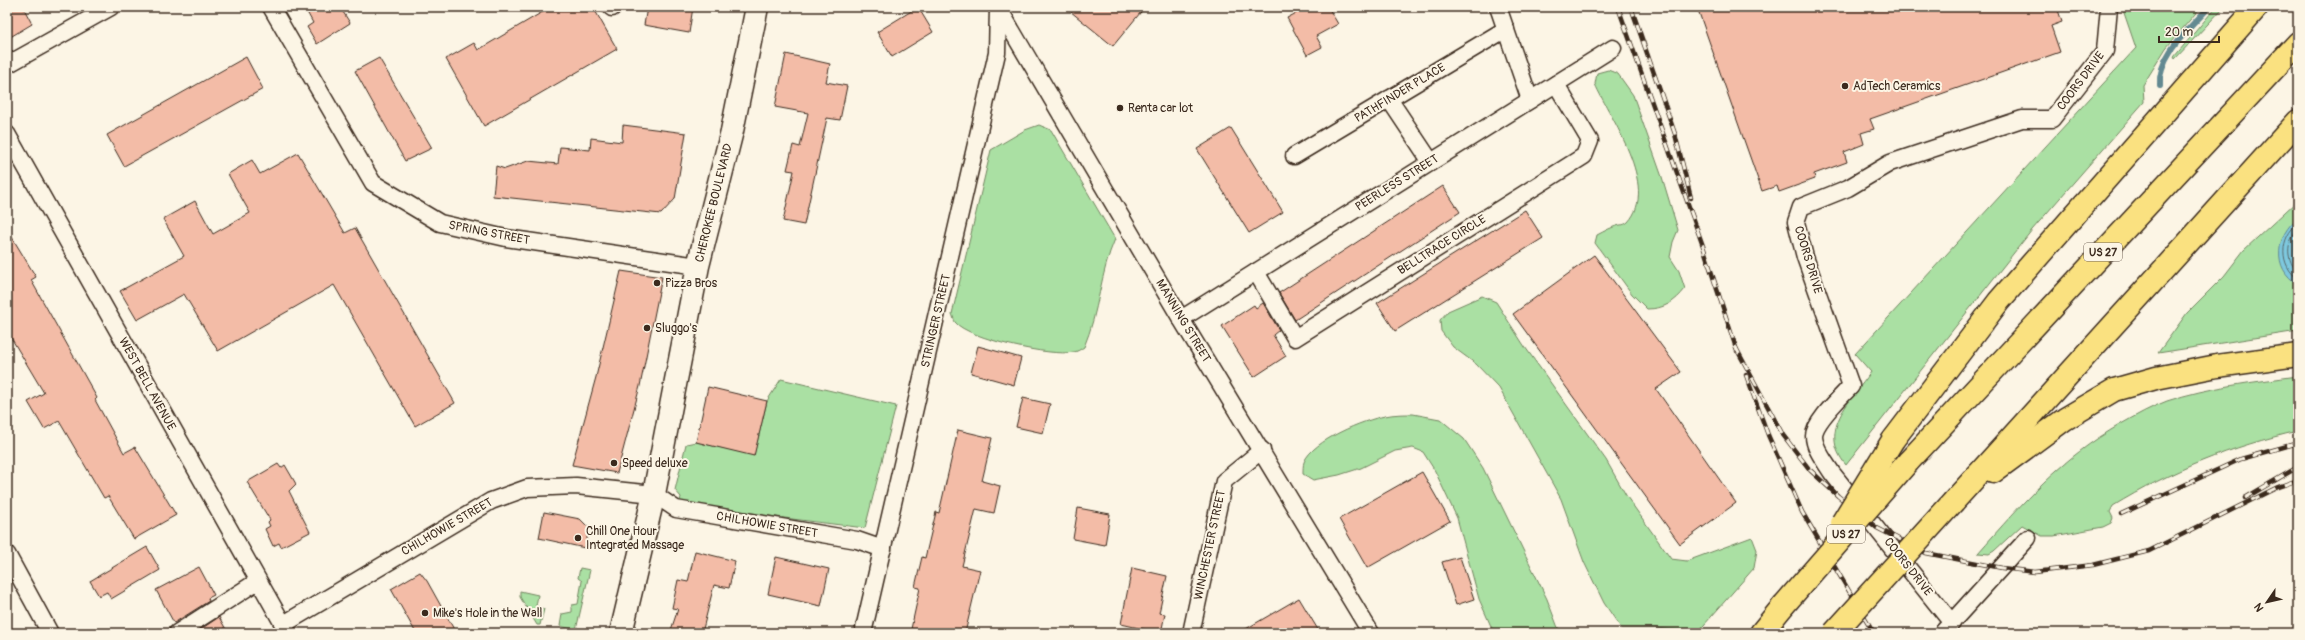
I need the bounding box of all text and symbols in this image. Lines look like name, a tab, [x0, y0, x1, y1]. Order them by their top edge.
scale bar	[2159, 18, 2219, 44]
text: 20 m	[2165, 25, 2194, 40]
street label: COORS DRIVE	[2054, 49, 2108, 113]
street label: PATHFINDER PLACE	[1352, 60, 1448, 126]
place label: AdTech Ceramics	[1853, 79, 1941, 94]
marker: AdTech Ceramics	[1840, 81, 1850, 91]
place label: Renta car lot	[1128, 101, 1193, 116]
marker: Renta car lot	[1115, 103, 1125, 113]
street label: CHEROKEE BOULEVARD	[692, 142, 736, 264]
street label: PEERLESS STREET	[1353, 151, 1442, 215]
street label: BELLTRACE CIRCLE	[1395, 212, 1489, 278]
street label: SPRING STREET	[447, 218, 531, 248]
street label: COORS DRIVE	[1791, 224, 1825, 296]
road number: US 27	[2084, 243, 2122, 261]
street label: STRINGER STREET	[918, 272, 954, 369]
place label: Pizza Bros	[665, 276, 718, 291]
street label: MANNING STREET	[1152, 277, 1214, 366]
marker: Pizza Bros	[652, 278, 662, 288]
place label: Sluggo's	[655, 321, 698, 336]
marker: Sluggo's	[642, 323, 652, 333]
street label: WEST BELL AVENUE	[115, 335, 179, 433]
place label: Speed deluxe	[622, 456, 688, 471]
marker: Speed deluxe	[609, 458, 619, 468]
street label: WINCHESTER STREET	[1191, 488, 1229, 601]
street label: CHILHOWIE STREET	[399, 495, 495, 559]
street label: CHILHOWIE STREET	[715, 509, 819, 541]
place label: Chill One Hour Integrated Massage	[586, 524, 684, 553]
road number: US 27	[1827, 525, 1865, 543]
marker: Chill One Hour Integrated Massage	[573, 533, 583, 543]
street label: COORS DRIVE	[1881, 535, 1935, 599]
north arrow	[2247, 582, 2287, 622]
text: N	[2251, 600, 2267, 614]
place label: Mike's Hole in the Wall	[433, 606, 543, 621]
marker: Mike's Hole in the Wall	[420, 608, 430, 618]

